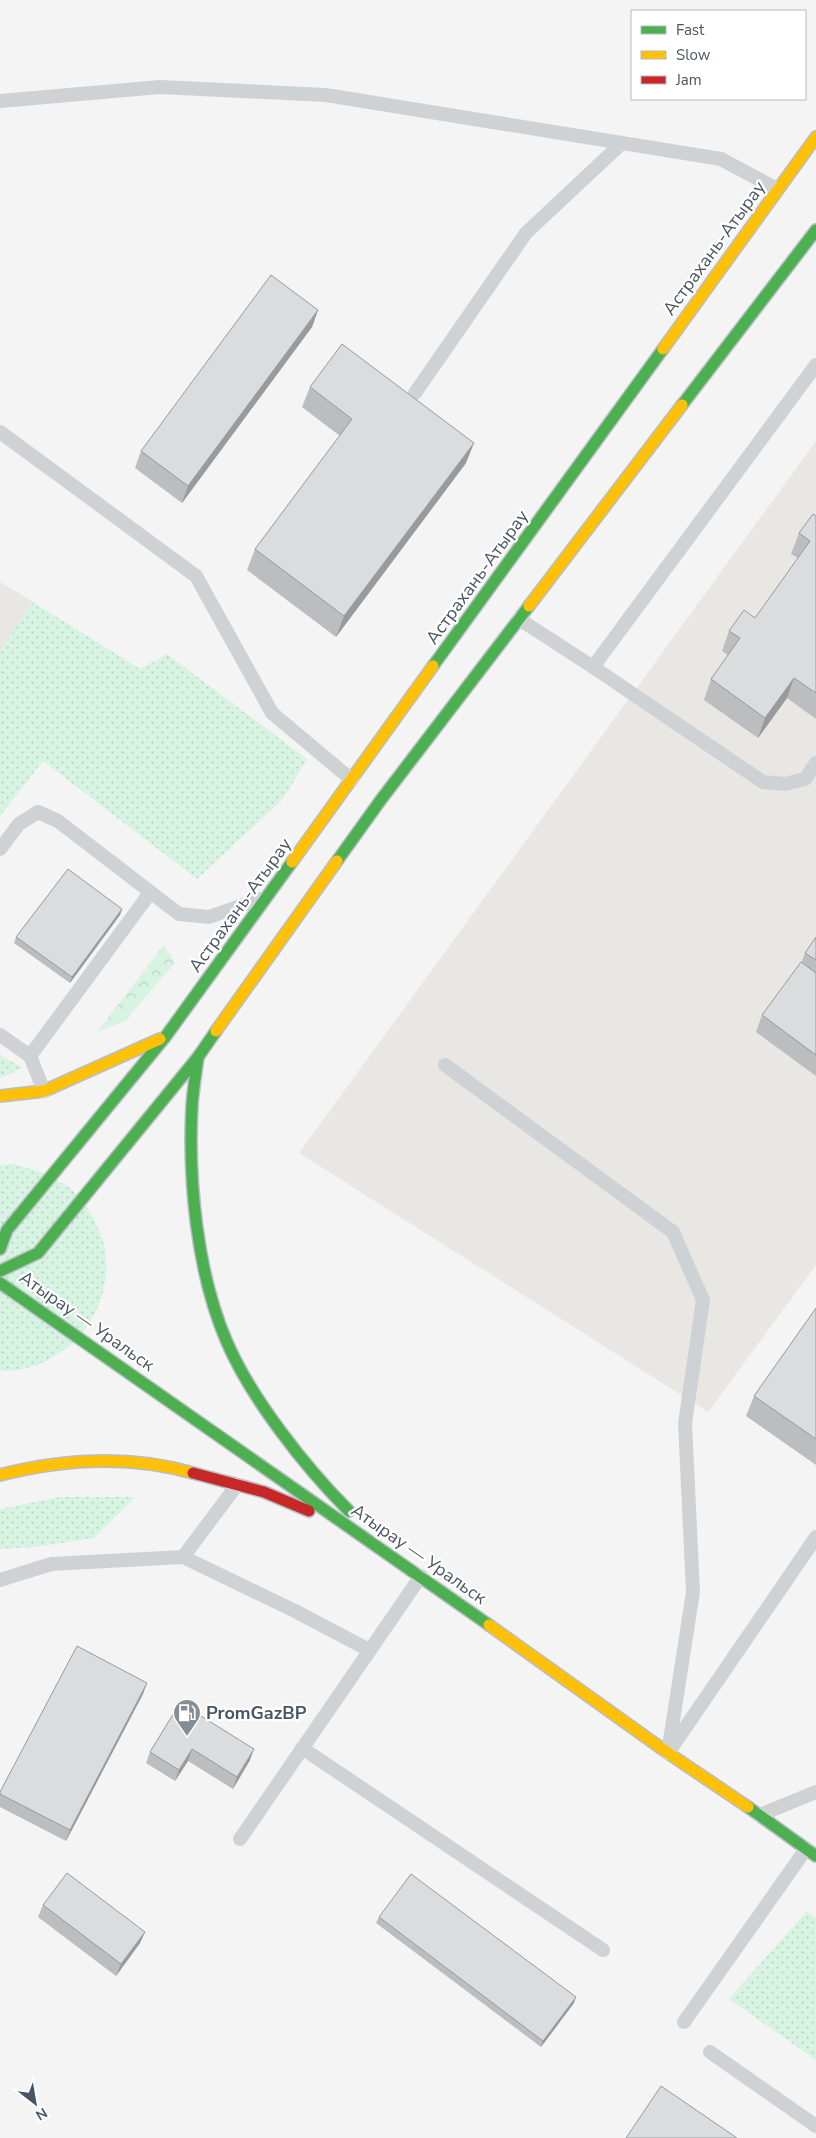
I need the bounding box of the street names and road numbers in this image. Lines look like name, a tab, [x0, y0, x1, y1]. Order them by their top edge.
street label: Астрахань-Атырау	[657, 176, 771, 320]
street label: Астрахань-Атырау	[420, 505, 534, 649]
street label: Астрахань-Атырау	[183, 833, 297, 977]
street label: Атырау — Уральск	[15, 1265, 160, 1377]
street label: Атырау — Уральск	[347, 1498, 492, 1610]

